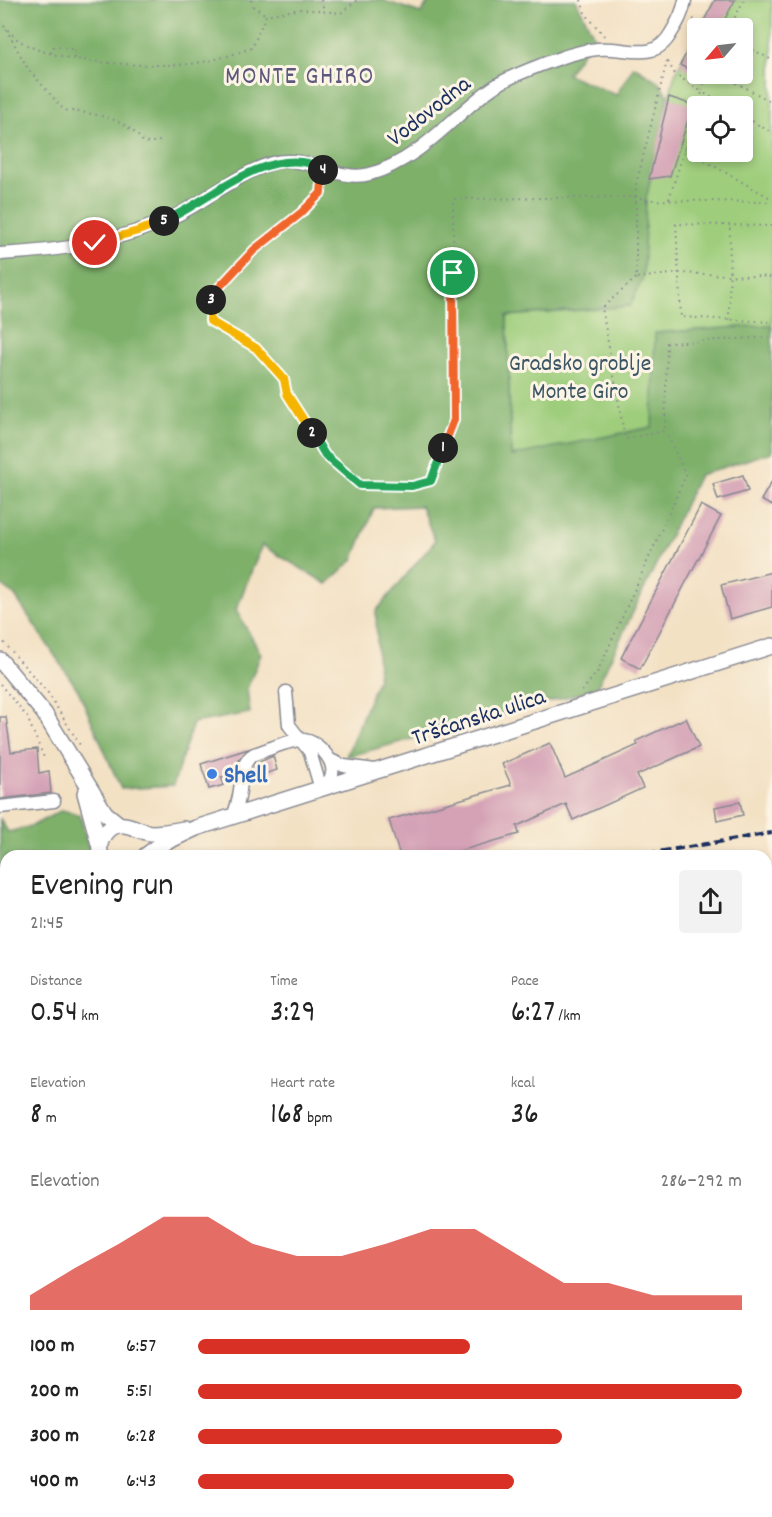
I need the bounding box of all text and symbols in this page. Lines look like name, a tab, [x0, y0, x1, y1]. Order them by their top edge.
north arrow	[687, 18, 753, 84]
map controls	[687, 18, 753, 162]
district label: MONTE GHIRO	[225, 59, 375, 96]
street label: Vodovodna	[381, 68, 480, 156]
button: locate	[687, 96, 753, 162]
pin: 4	[308, 155, 338, 185]
text: 4	[320, 158, 326, 181]
pin: 5	[149, 206, 179, 236]
text: 5	[160, 209, 168, 232]
pin	[69, 217, 120, 268]
icon: check	[78, 226, 111, 259]
pin	[427, 247, 478, 298]
icon: arrive	[436, 256, 469, 289]
pin: 3	[196, 285, 226, 315]
text: 3	[207, 288, 215, 311]
park label: Gradsko groblje Monte Giro	[509, 348, 651, 410]
pin: 2	[297, 418, 327, 448]
text: 2	[309, 421, 316, 444]
pin: 1	[428, 433, 458, 463]
text: 1	[441, 436, 445, 459]
street label: Tršćanska ulica	[408, 681, 551, 756]
place label: Shell	[224, 760, 268, 794]
marker: Shell	[205, 767, 219, 781]
text: Evening run	[30, 864, 174, 911]
button: share	[679, 870, 742, 933]
text: 21:45	[30, 910, 64, 938]
text: Distance	[30, 970, 82, 993]
text: Time	[270, 970, 298, 993]
text: Pace	[511, 970, 539, 993]
text: 0.54	[30, 993, 78, 1036]
text: 3:29	[270, 993, 315, 1036]
text: 6:27	[511, 993, 555, 1036]
text: km	[78, 1005, 99, 1028]
text: /km	[555, 1005, 581, 1028]
text: Elevation	[30, 1072, 86, 1095]
text: Heart rate	[270, 1072, 335, 1095]
text: kcal	[511, 1072, 535, 1095]
text: 8	[30, 1095, 42, 1138]
text: 168	[270, 1095, 304, 1138]
text: 36	[511, 1095, 539, 1138]
text: m	[42, 1107, 57, 1130]
text: bpm	[304, 1107, 333, 1130]
text: Elevation	[30, 1168, 100, 1196]
text: 286–292 m	[661, 1168, 742, 1196]
text: 100 m	[30, 1333, 75, 1361]
text: 6:57	[126, 1333, 156, 1361]
text: 200 m	[30, 1378, 79, 1406]
text: 5:51	[126, 1378, 152, 1406]
text: 300 m	[30, 1423, 79, 1451]
text: 6:28	[126, 1423, 156, 1451]
text: 400 m	[30, 1468, 78, 1496]
text: 6:43	[126, 1468, 156, 1496]

